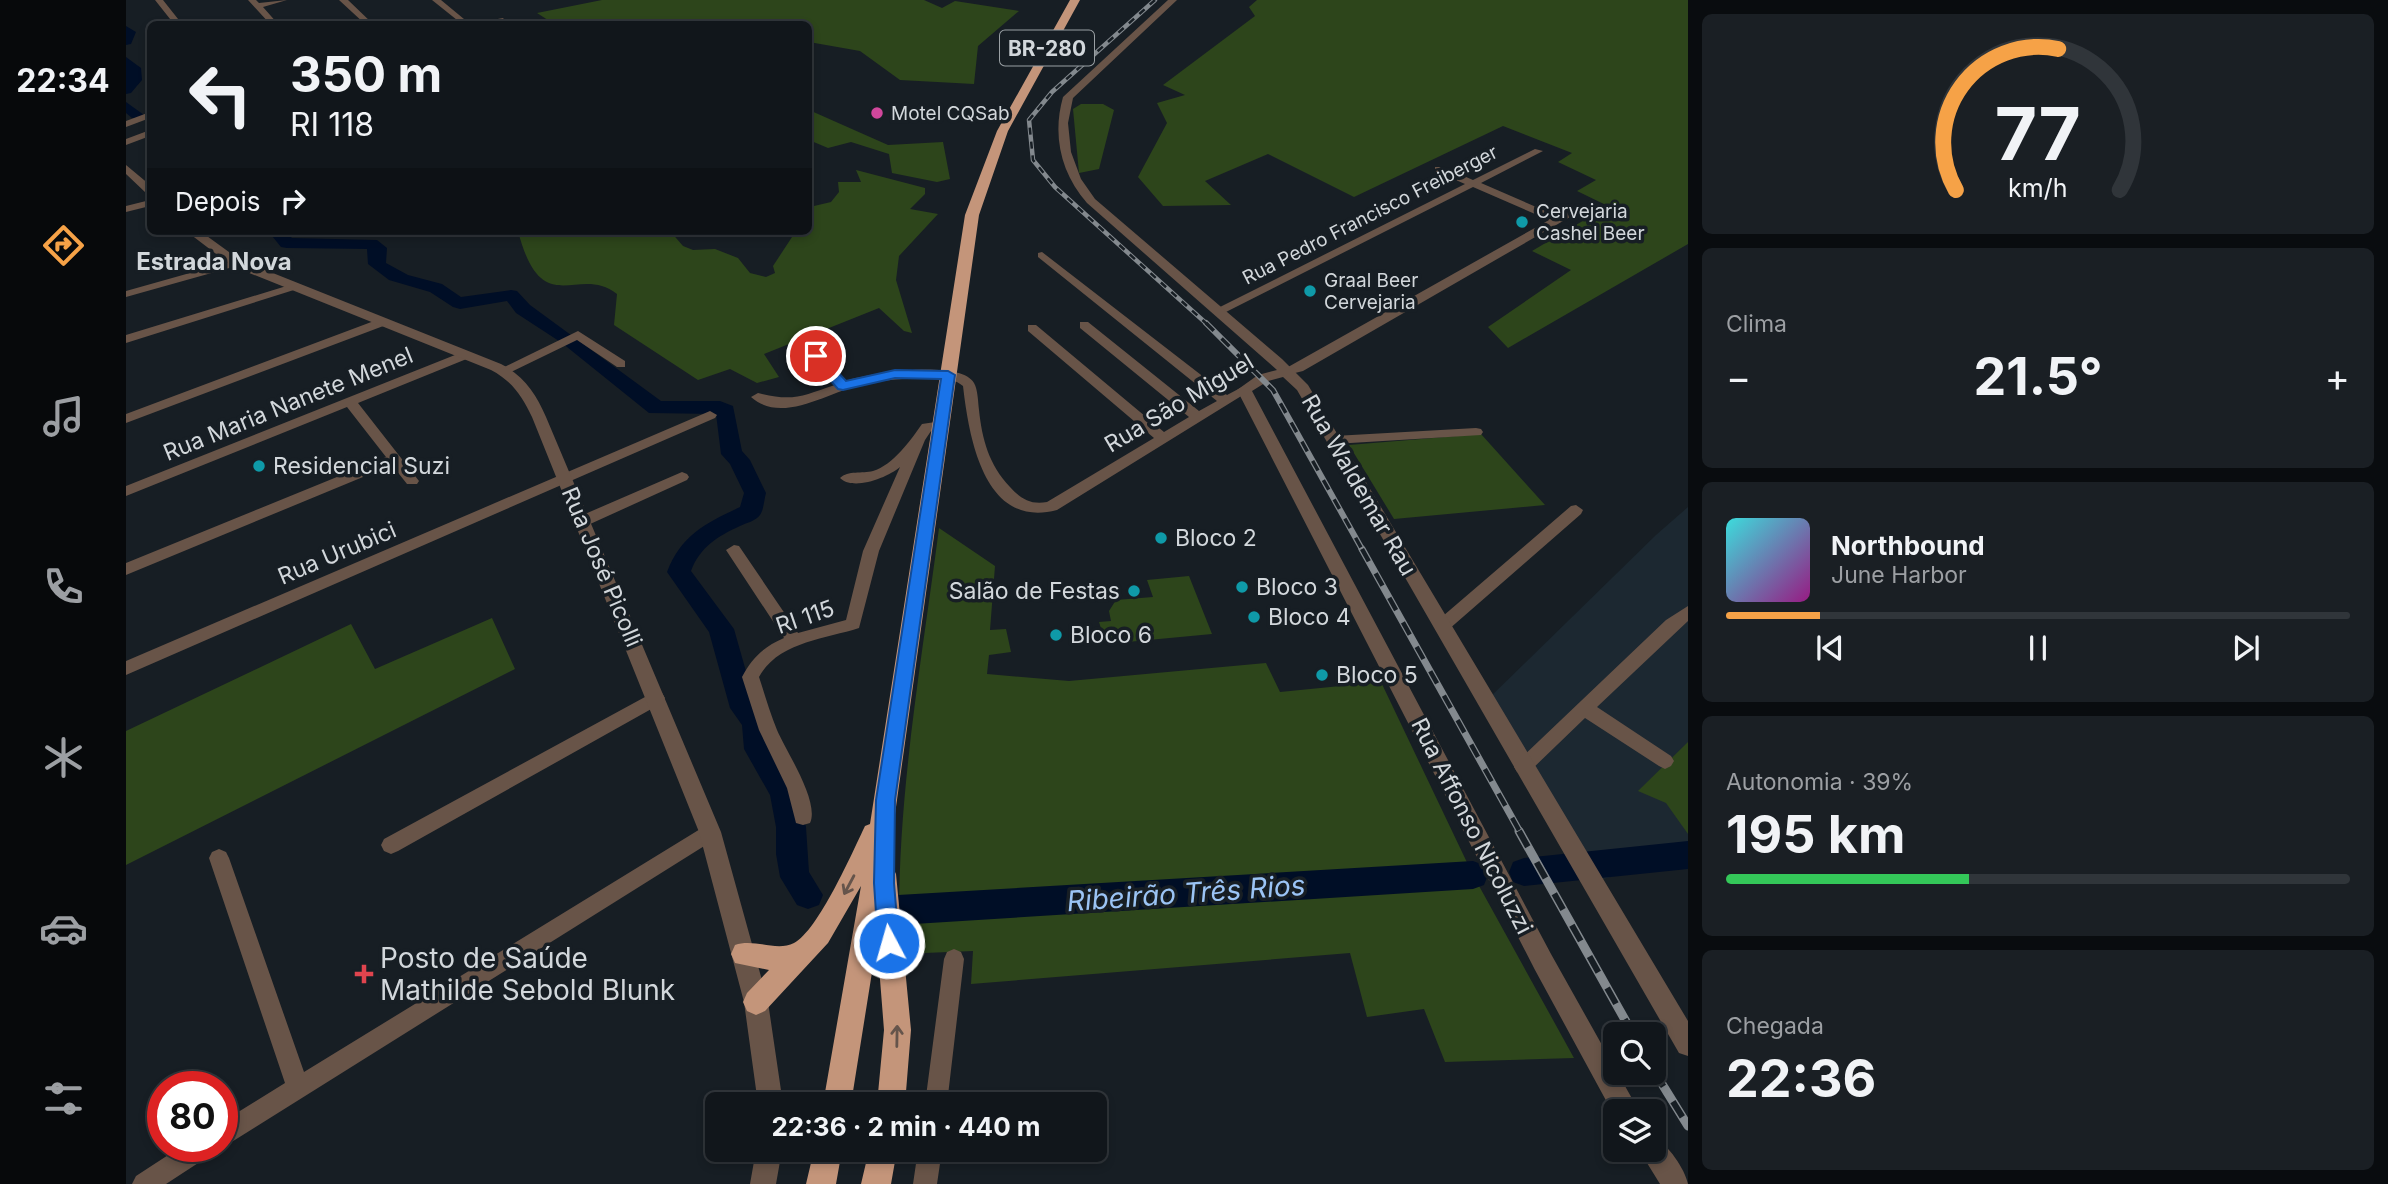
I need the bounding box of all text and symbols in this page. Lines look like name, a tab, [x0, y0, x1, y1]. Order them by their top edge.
road number: BR-280	[1000, 30, 1094, 66]
text: 350 m	[290, 45, 442, 104]
icon: left	[175, 49, 266, 140]
text: 22:34	[16, 61, 110, 100]
text: 77	[1995, 89, 2081, 178]
place label: Motel CQSab	[891, 102, 1010, 125]
text: RI 118	[290, 105, 374, 144]
marker: Motel CQSab	[869, 105, 885, 121]
street label: Rua Pedro Francisco Freiberger	[1239, 140, 1501, 290]
text: km/h	[2008, 173, 2068, 203]
icon: right	[274, 182, 312, 220]
text: Depois	[175, 186, 260, 217]
place label: Cervejaria Cashel Beer	[1536, 200, 1645, 245]
marker: Cervejaria Cashel Beer	[1514, 214, 1530, 230]
icon: directions	[39, 221, 88, 270]
district label: Estrada Nova	[136, 247, 292, 276]
place label: Graal Beer Cervejaria	[1324, 269, 1418, 314]
marker: Graal Beer Cervejaria	[1302, 283, 1318, 299]
text: Clima	[1726, 310, 1787, 338]
pin	[786, 326, 846, 386]
icon: arrive	[797, 337, 835, 375]
street label: Rua Maria Nanete Menel	[159, 341, 417, 467]
text: 21.5°	[1973, 345, 2103, 408]
street label: Rua São Miguel	[1099, 348, 1259, 458]
text: −	[1726, 354, 1751, 400]
text: +	[2325, 354, 2350, 400]
street label: Rua Waldemar Rau	[1296, 389, 1422, 581]
icon: music	[39, 392, 88, 441]
place label: Residencial Suzi	[273, 452, 450, 480]
marker: Residencial Suzi	[251, 458, 267, 474]
street label: Rua José Picolli	[556, 483, 648, 651]
street label: Rua Urubici	[274, 516, 400, 590]
place label: Bloco 2	[1175, 524, 1257, 552]
marker: Bloco 2	[1153, 530, 1169, 546]
text: Northbound	[1831, 530, 1985, 561]
text: June Harbor	[1831, 561, 1967, 589]
icon: phone	[39, 562, 88, 611]
place label: Bloco 3	[1256, 573, 1338, 601]
place label: Salão de Festas	[949, 577, 1120, 605]
marker: Bloco 3	[1234, 579, 1250, 595]
marker: Salão de Festas	[1126, 583, 1142, 599]
street label: RI 115	[772, 594, 838, 640]
place label: Bloco 4	[1268, 603, 1351, 631]
marker: Bloco 4	[1246, 609, 1262, 625]
place label: Bloco 6	[1070, 621, 1152, 649]
marker: Bloco 6	[1048, 627, 1064, 643]
icon: previous	[1811, 629, 1849, 667]
icon: pause	[2019, 629, 2057, 667]
icon: next	[2227, 629, 2265, 667]
place label: Bloco 5	[1336, 661, 1418, 689]
marker: Bloco 5	[1314, 667, 1330, 683]
street label: Rua Affonso Nicoluzzi	[1405, 713, 1539, 939]
icon: climate	[39, 733, 88, 782]
text: Autonomia · 39%	[1726, 768, 1913, 796]
text: 195 km	[1726, 803, 1905, 866]
water label: Ribeirão Três Rios	[1066, 868, 1306, 918]
one-way arrow	[842, 874, 856, 894]
icon: car	[39, 904, 88, 953]
position arrow	[852, 906, 926, 980]
place label: Posto de Saúde Mathilde Sebold Blunk	[380, 941, 675, 1007]
marker: Posto de Saúde Mathilde Sebold Blunk	[354, 964, 374, 984]
text: Chegada	[1726, 1012, 1824, 1040]
map controls	[1603, 1022, 1666, 1162]
button: search	[1603, 1022, 1666, 1085]
one-way arrow	[890, 1025, 904, 1048]
text: 22:36	[1726, 1047, 1876, 1110]
speed limit sign: 80	[147, 1071, 238, 1162]
icon: filters	[39, 1074, 88, 1123]
button: layers	[1603, 1099, 1666, 1162]
text: 22:36 · 2 min · 440 m	[771, 1111, 1041, 1142]

